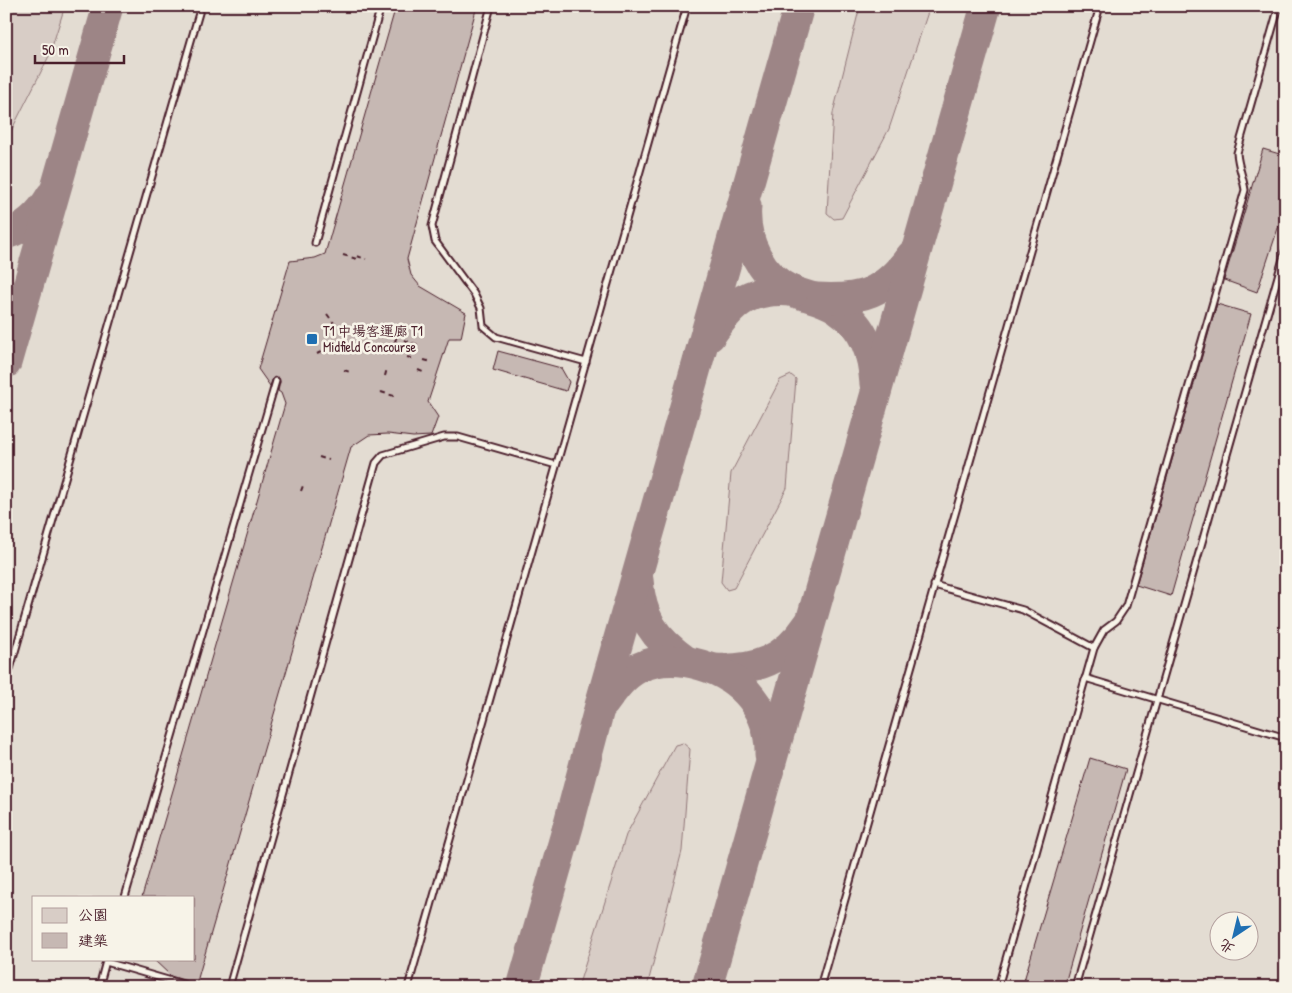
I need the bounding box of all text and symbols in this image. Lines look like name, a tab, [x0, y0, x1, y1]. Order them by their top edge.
scale bar	[35, 32, 124, 64]
text: 50 m	[42, 39, 69, 60]
place label: T1 中場客運廊 T1 Midfield Concourse	[323, 321, 423, 356]
marker: T1 中場客運廊 T1 Midfield Concourse	[305, 332, 319, 346]
legend	[32, 896, 195, 960]
text: 公園	[78, 904, 108, 925]
north arrow	[1210, 910, 1260, 960]
text: 建築	[78, 930, 108, 951]
text: 北	[1215, 935, 1237, 959]

